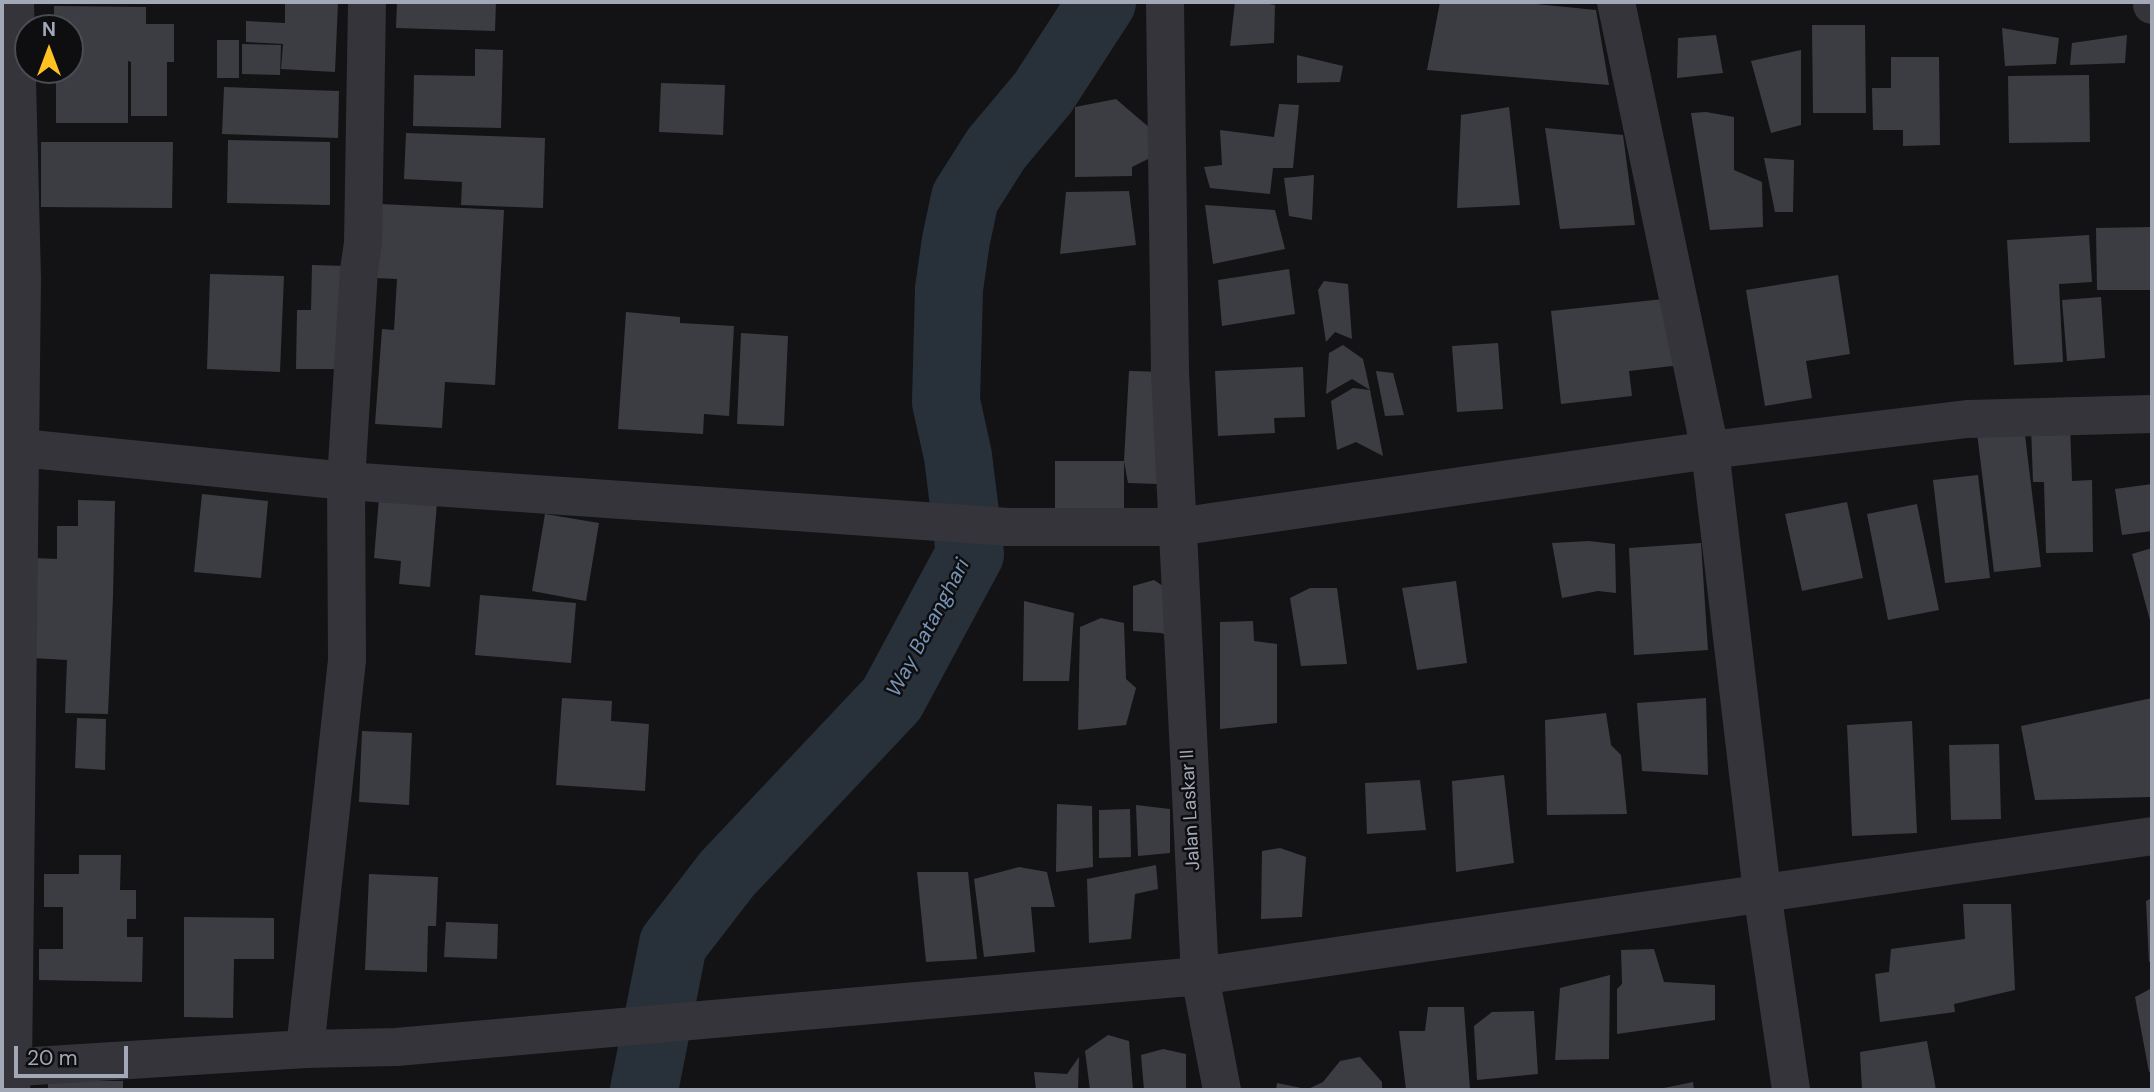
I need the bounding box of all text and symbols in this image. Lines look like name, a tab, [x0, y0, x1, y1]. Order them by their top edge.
north arrow	[14, 14, 84, 84]
text: N	[42, 17, 56, 42]
water label: Way Batanghari	[882, 555, 976, 701]
street label: Jalan Laskar II	[1176, 749, 1206, 871]
scale bar	[18, 1032, 131, 1076]
text: 20 m	[27, 1044, 78, 1072]

